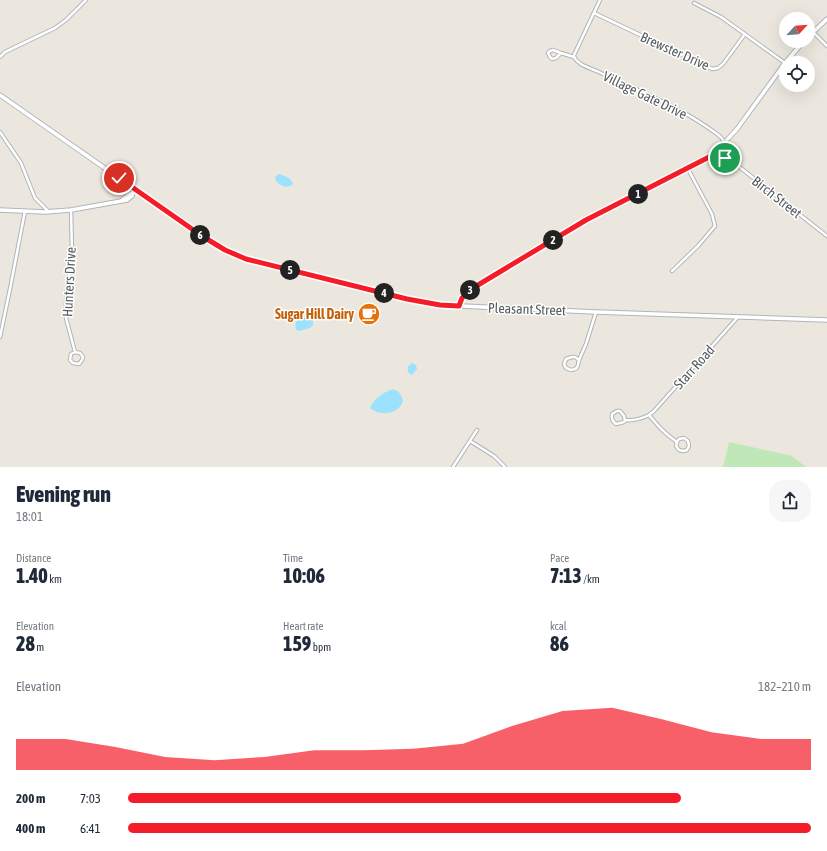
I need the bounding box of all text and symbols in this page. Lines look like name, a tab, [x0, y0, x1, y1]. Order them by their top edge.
north arrow	[779, 12, 815, 48]
map controls	[779, 12, 815, 92]
street label: Brewster Drive	[638, 29, 712, 73]
button: locate	[779, 56, 815, 92]
street label: Village Gate Drive	[600, 68, 690, 122]
pin	[708, 141, 742, 175]
icon: arrive	[714, 147, 736, 169]
pin	[102, 161, 136, 195]
icon: check	[108, 167, 130, 189]
street label: Birch Street	[749, 173, 805, 221]
pin: 1	[628, 184, 648, 204]
text: 1	[635, 188, 641, 200]
pin: 6	[190, 225, 210, 245]
text: 6	[197, 229, 203, 241]
pin: 2	[543, 230, 563, 250]
text: 2	[550, 234, 556, 246]
street label: Hunters Drive	[59, 247, 79, 317]
pin: 5	[280, 260, 300, 280]
text: 5	[287, 264, 293, 276]
pin: 3	[460, 280, 480, 300]
pin: 4	[374, 283, 394, 303]
text: 3	[467, 284, 473, 296]
text: 4	[381, 287, 387, 299]
street label: Pleasant Street	[488, 300, 566, 318]
cafe icon: Sugar Hill Dairy	[356, 301, 382, 327]
place label: Sugar Hill Dairy	[275, 306, 354, 322]
street label: Starr Road	[670, 342, 718, 392]
button: share	[769, 480, 811, 522]
text: Evening run	[16, 481, 111, 507]
text: 18:01	[16, 509, 43, 524]
text: Distance	[16, 552, 51, 564]
text: Time	[283, 552, 303, 564]
text: Pace	[550, 552, 569, 564]
text: 1.40	[16, 564, 48, 587]
text: 10:06	[283, 564, 325, 587]
text: 7:13	[550, 564, 582, 587]
text: km	[48, 573, 62, 585]
text: /km	[582, 573, 600, 585]
text: Elevation	[16, 620, 54, 632]
text: Heart rate	[283, 620, 324, 632]
text: kcal	[550, 620, 567, 632]
text: 28	[16, 632, 35, 655]
text: 159	[283, 632, 311, 655]
text: 86	[550, 632, 569, 655]
text: m	[35, 641, 44, 653]
text: bpm	[311, 641, 331, 653]
text: Elevation	[16, 679, 61, 694]
text: 182–210 m	[758, 679, 811, 694]
text: 200 m	[16, 791, 45, 806]
text: 7:03	[80, 791, 101, 806]
text: 400 m	[16, 821, 45, 836]
text: 6:41	[80, 821, 101, 836]

